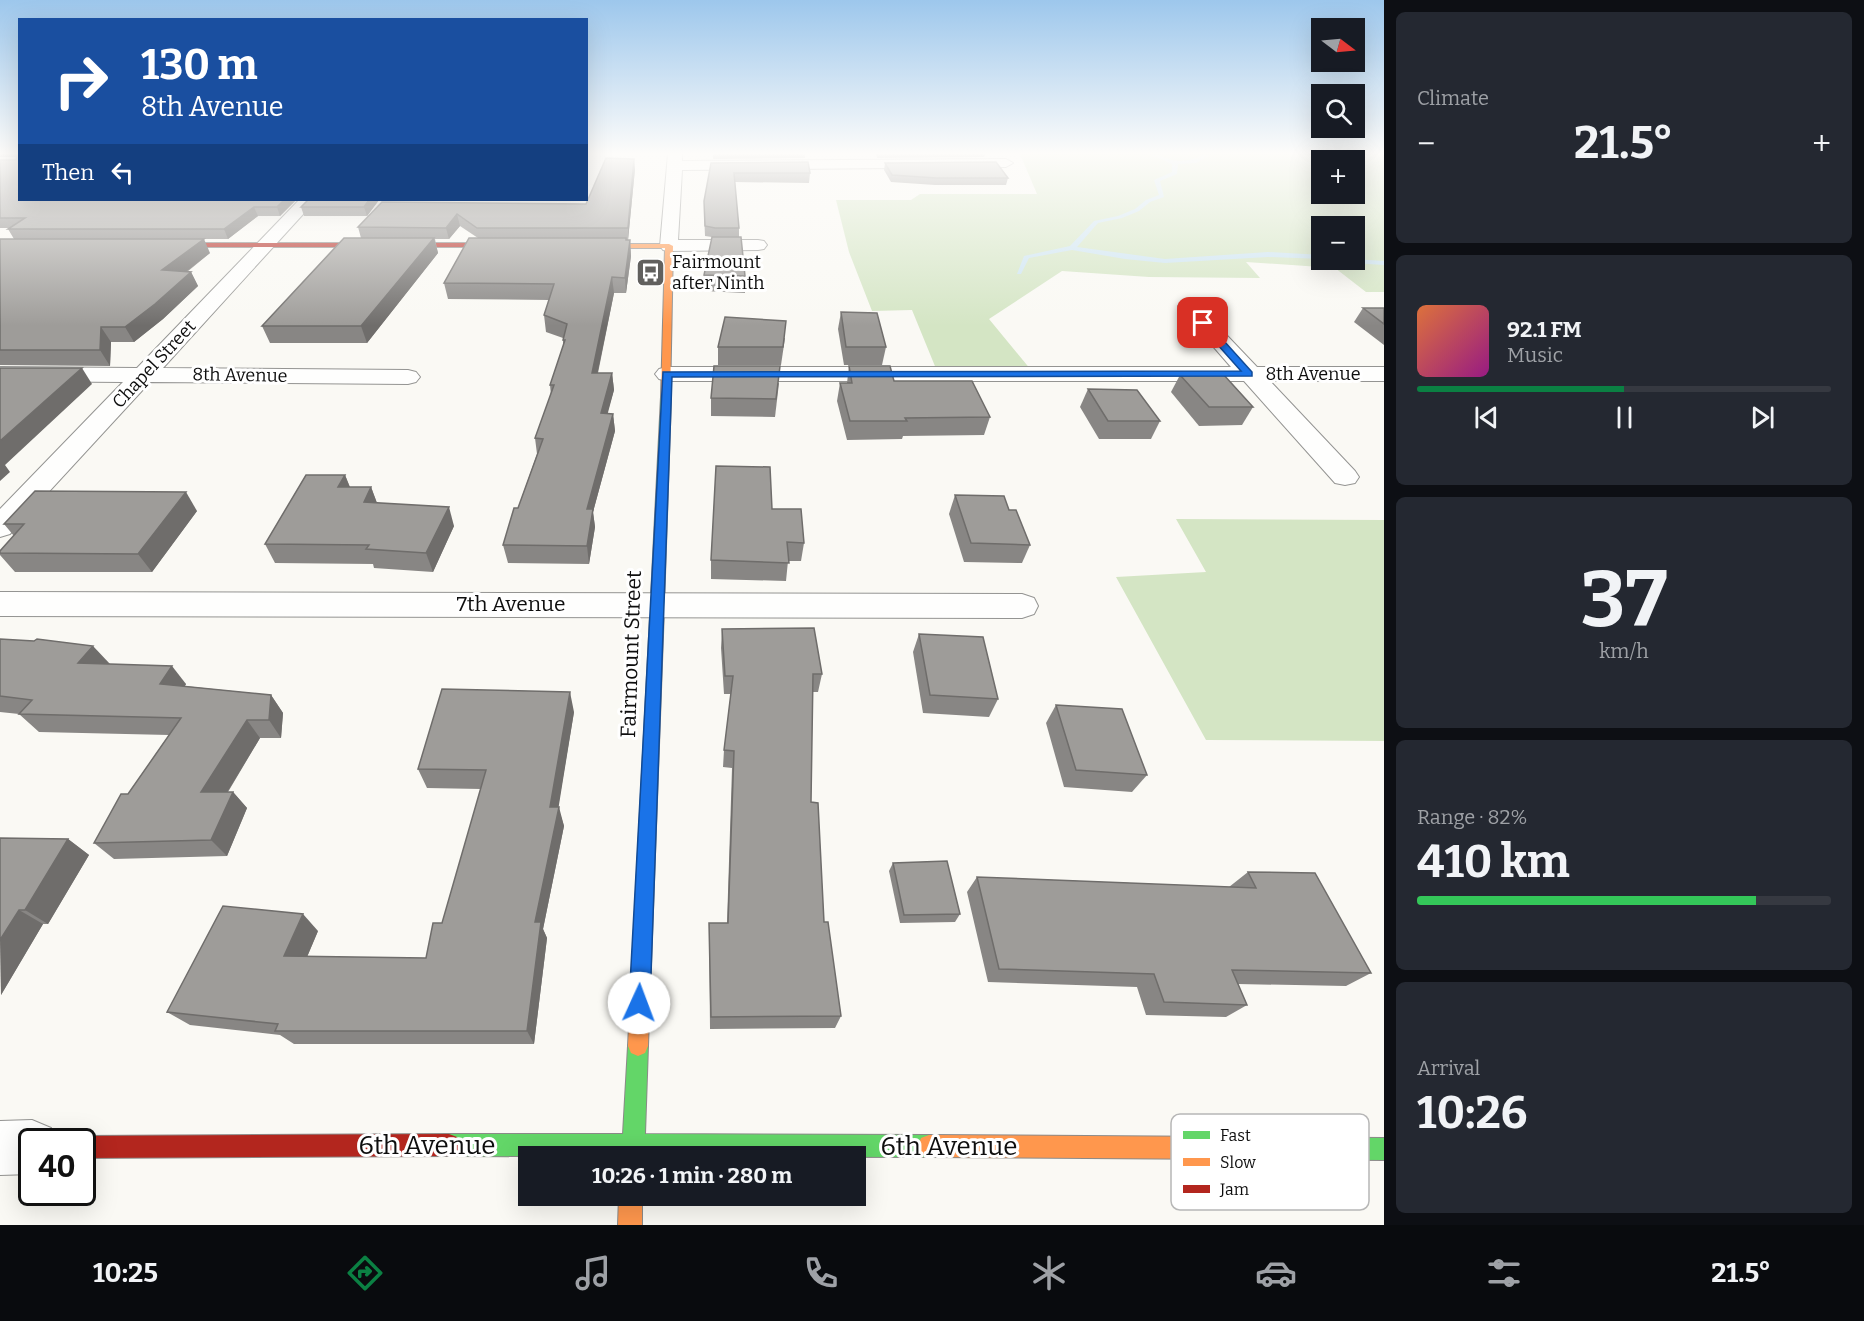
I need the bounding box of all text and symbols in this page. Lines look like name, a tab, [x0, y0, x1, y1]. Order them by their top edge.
north arrow	[1311, 18, 1365, 72]
map controls	[1311, 18, 1365, 270]
text: 130 m	[141, 40, 258, 90]
icon: right	[42, 42, 120, 120]
button: search	[1311, 84, 1365, 138]
text: Climate	[1417, 86, 1489, 110]
text: 8th Avenue	[141, 91, 284, 123]
text: 21.5°	[1574, 116, 1673, 170]
text: −	[1417, 124, 1435, 164]
text: +	[1812, 124, 1831, 164]
button: +	[1311, 150, 1365, 204]
icon: left	[106, 156, 139, 189]
text: Then	[42, 159, 94, 186]
button: −	[1311, 216, 1365, 270]
place label: Fairmount after Ninth	[672, 251, 765, 294]
bus stop icon: Fairmount after Ninth	[635, 256, 667, 288]
pin	[1177, 297, 1228, 348]
icon: arrive	[1186, 306, 1219, 339]
street label: Chapel Street	[108, 315, 201, 413]
text: 92.1 FM	[1507, 316, 1582, 343]
text: Music	[1507, 343, 1563, 367]
street label: 8th Avenue	[192, 363, 288, 387]
street label: 8th Avenue	[1265, 363, 1361, 385]
icon: previous	[1470, 401, 1503, 434]
icon: pause	[1608, 401, 1641, 434]
icon: next	[1746, 401, 1779, 434]
text: 37	[1581, 553, 1667, 647]
street label: Fairmount Street	[615, 569, 647, 738]
street label: 7th Avenue	[456, 591, 566, 617]
text: km/h	[1599, 639, 1649, 663]
text: Range · 82%	[1417, 805, 1527, 829]
text: 410 km	[1417, 835, 1570, 889]
position arrow	[607, 971, 671, 1035]
text: Arrival	[1417, 1056, 1480, 1080]
text: 10:26	[1417, 1086, 1527, 1140]
legend	[1171, 1114, 1369, 1210]
text: Fast	[1220, 1126, 1251, 1145]
speed limit sign: 40	[18, 1128, 96, 1206]
street label: 6th Avenue	[358, 1130, 496, 1161]
street label: 6th Avenue	[880, 1131, 1018, 1162]
text: Slow	[1220, 1153, 1256, 1172]
text: 10:26 · 1 min · 280 m	[592, 1162, 792, 1189]
text: Jam	[1219, 1180, 1249, 1199]
icon: directions	[344, 1252, 386, 1294]
icon: music	[572, 1252, 614, 1294]
icon: phone	[800, 1252, 842, 1294]
icon: climate	[1028, 1252, 1070, 1294]
icon: car	[1255, 1252, 1297, 1294]
icon: filters	[1483, 1252, 1525, 1294]
text: 10:25	[93, 1257, 158, 1289]
text: 21.5°	[1711, 1257, 1771, 1289]

